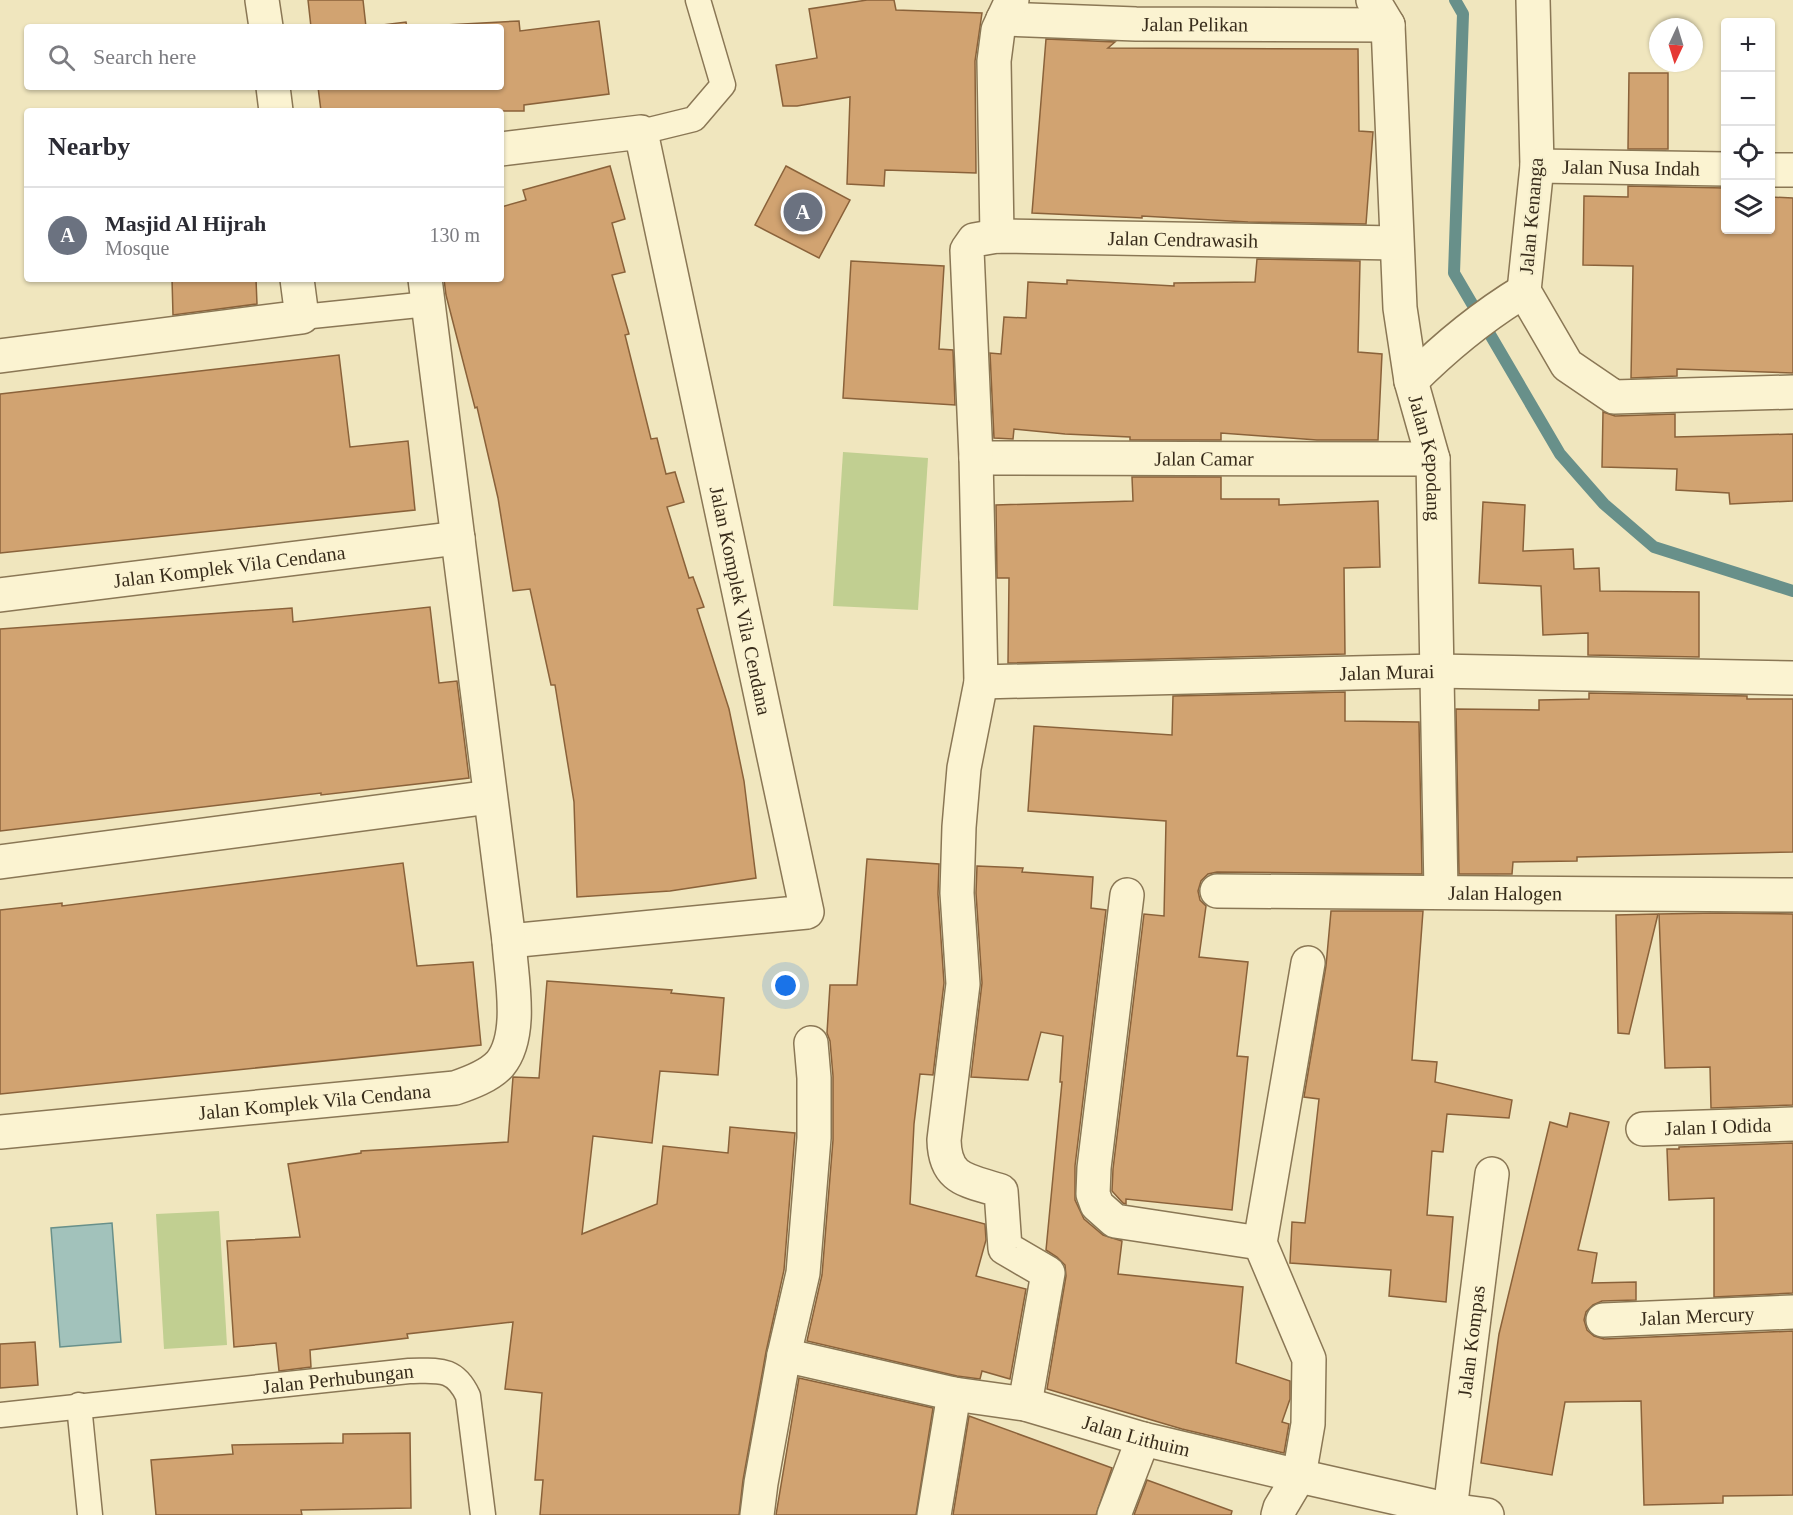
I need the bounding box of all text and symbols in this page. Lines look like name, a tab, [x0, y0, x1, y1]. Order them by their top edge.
street label: Jalan Pelikan	[1142, 13, 1248, 35]
north arrow	[1649, 18, 1703, 72]
map controls	[1721, 18, 1775, 234]
button: +	[1721, 18, 1775, 72]
search box	[24, 24, 504, 90]
icon: search	[45, 41, 78, 74]
text: Search here	[93, 44, 196, 69]
button: −	[1721, 72, 1775, 126]
button: locate	[1721, 126, 1775, 180]
text: Nearby	[48, 132, 130, 161]
street label: Jalan Nusa Indah	[1562, 155, 1700, 180]
street label: Jalan Kenanga	[1515, 157, 1548, 275]
button: layers	[1721, 180, 1775, 234]
pin: A	[784, 190, 822, 234]
text: Masjid Al Hijrah	[105, 211, 266, 236]
text: A	[60, 224, 75, 246]
text: 130 m	[429, 224, 480, 246]
street label: Jalan Cendrawasih	[1107, 227, 1258, 252]
text: Mosque	[105, 237, 169, 259]
street label: Jalan Kepodang	[1404, 392, 1445, 521]
street label: Jalan Camar	[1154, 447, 1254, 470]
street label: Jalan Komplek Vila Cendana	[706, 484, 776, 717]
street label: Jalan Komplek Vila Cendana	[112, 541, 347, 592]
street label: Jalan Murai	[1339, 660, 1435, 684]
street label: Jalan Halogen	[1448, 882, 1562, 905]
your location	[771, 971, 800, 1000]
street label: Jalan Komplek Vila Cendana	[197, 1079, 432, 1124]
street label: Jalan I Odida	[1664, 1114, 1772, 1139]
street label: Jalan Kompas	[1453, 1284, 1489, 1399]
street label: Jalan Mercury	[1639, 1303, 1755, 1329]
street label: Jalan Perhubungan	[261, 1360, 415, 1398]
street label: Jalan Lithuim	[1080, 1411, 1193, 1461]

